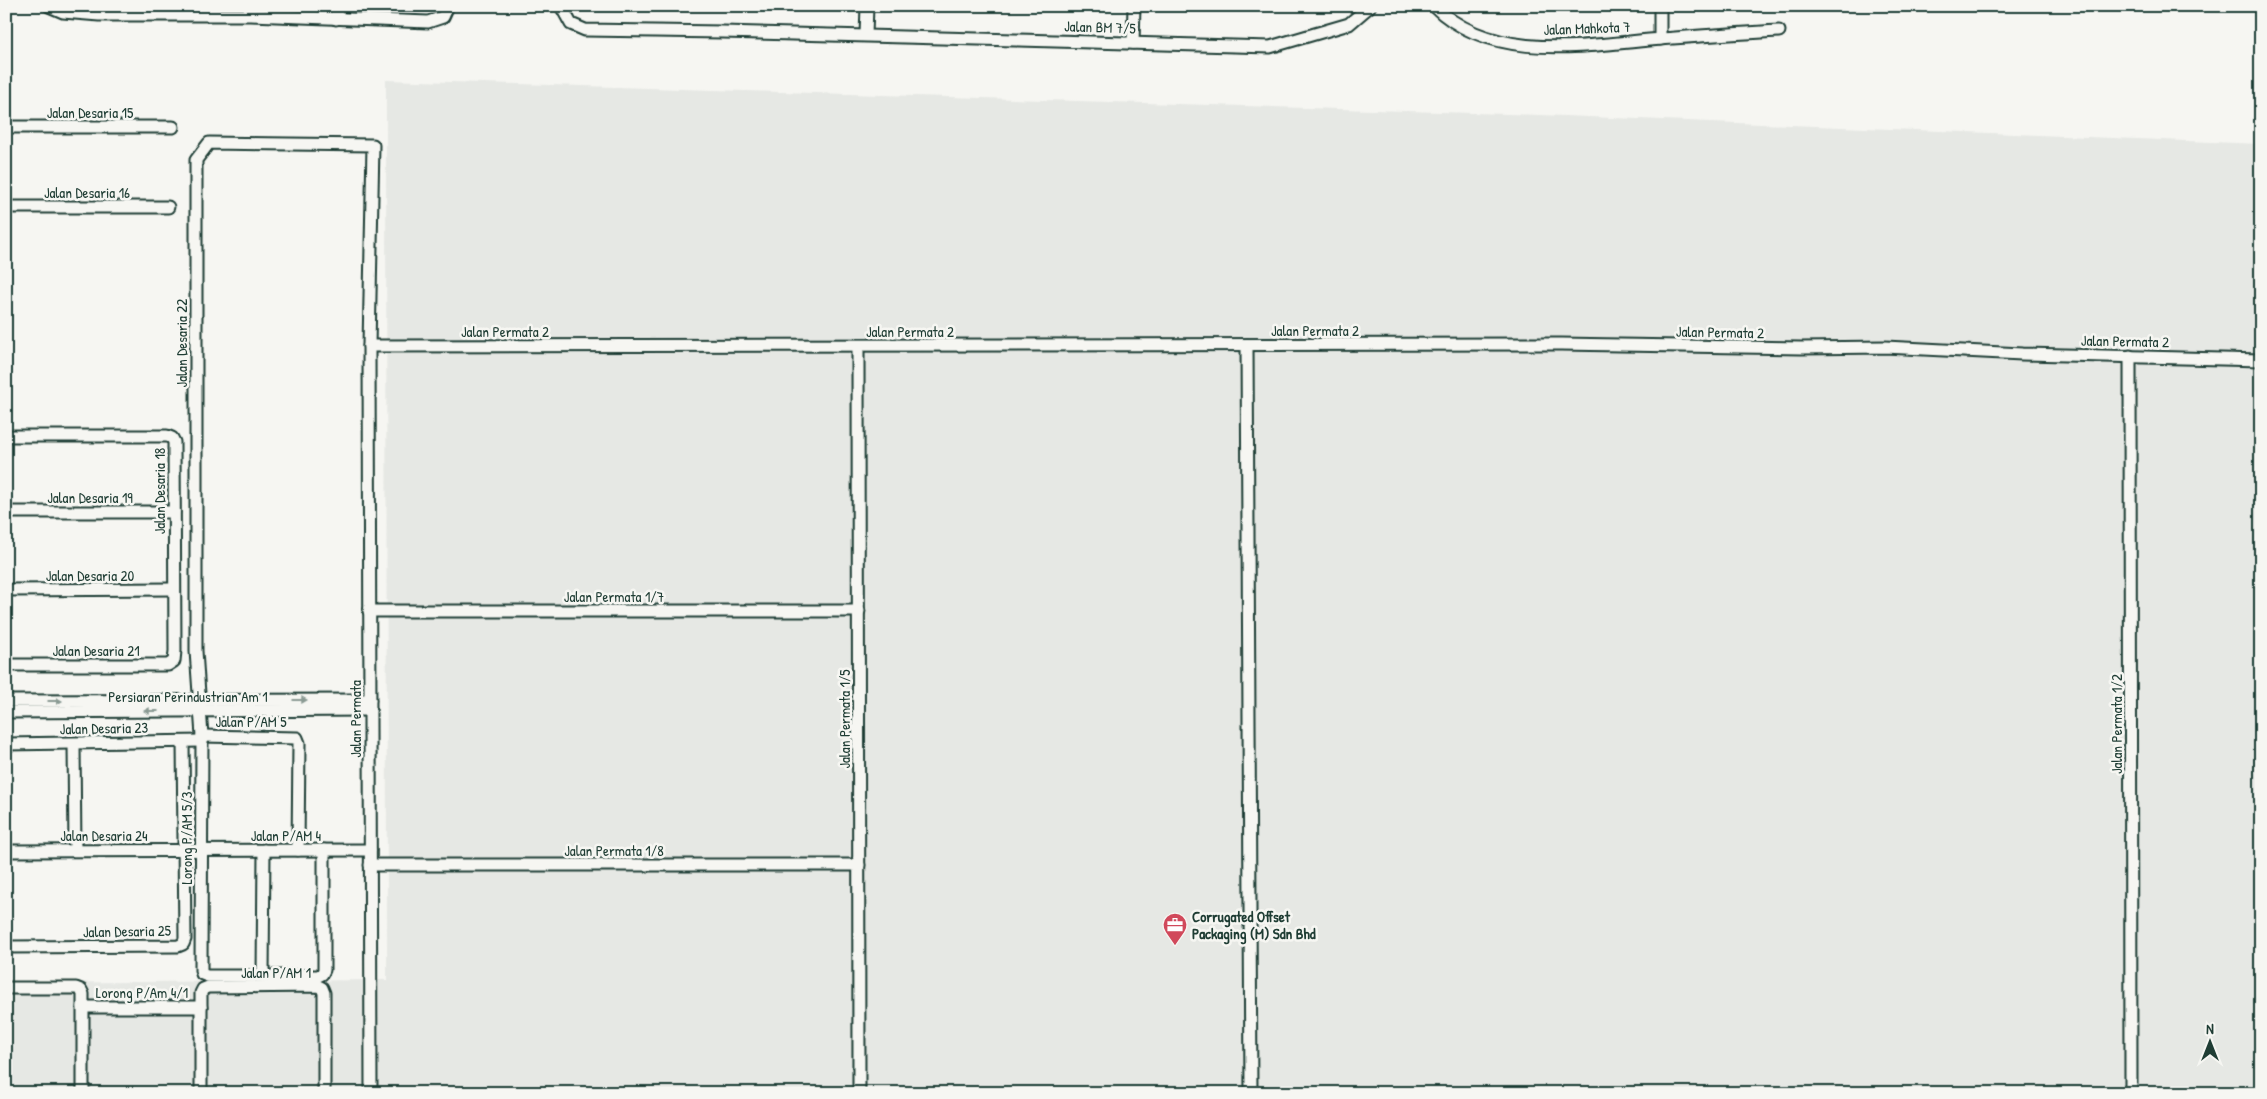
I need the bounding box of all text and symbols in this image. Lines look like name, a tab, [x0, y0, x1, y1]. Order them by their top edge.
street label: Jalan BM 7/5	[1064, 15, 1137, 39]
street label: Jalan Mahkota 7	[1543, 16, 1631, 40]
street label: Jalan Desaria 15	[47, 102, 134, 123]
street label: Jalan Desaria 16	[44, 182, 130, 203]
street label: Jalan Desaria 22	[171, 299, 192, 387]
street label: Jalan Permata 2	[1271, 320, 1359, 341]
street label: Jalan Permata 2	[461, 321, 549, 342]
street label: Jalan Permata 2	[866, 321, 954, 342]
street label: Jalan Permata 2	[1676, 321, 1764, 343]
street label: Jalan Permata 2	[2081, 330, 2169, 352]
street label: Jalan Desaria 18	[149, 448, 170, 534]
street label: Jalan Desaria 19	[47, 487, 133, 508]
street label: Jalan Desaria 20	[46, 565, 135, 586]
street label: Jalan Permata 1/7	[564, 586, 664, 607]
street label: Jalan Desaria 21	[52, 640, 140, 661]
street label: Jalan Permata 1/5	[834, 669, 855, 769]
street label: Jalan Permata 1/2	[2106, 674, 2127, 774]
street label: Jalan Permata	[345, 680, 366, 758]
street label: Persiaran Perindustrian Am 1	[108, 686, 268, 707]
one-way arrow	[47, 696, 63, 704]
one-way arrow	[292, 696, 308, 704]
one-way arrow	[143, 708, 159, 716]
street label: Jalan P/AM 5	[215, 711, 287, 732]
street label: Jalan Desaria 23	[60, 717, 149, 739]
street label: Lorong P/AM 5/3	[176, 791, 197, 885]
street label: Jalan Desaria 24	[60, 825, 148, 846]
street label: Jalan P/AM 4	[251, 825, 322, 846]
street label: Jalan Permata 1/8	[564, 840, 664, 861]
place label: Corrugated Offset Packaging (M) Sdn Bhd	[1192, 906, 1316, 945]
office icon: Corrugated Offset Packaging (M) Sdn Bhd	[1162, 912, 1188, 946]
street label: Jalan Desaria 25	[83, 920, 172, 942]
street label: Jalan P/AM 1	[241, 962, 311, 983]
street label: Lorong P/Am 4/1	[96, 982, 188, 1003]
north arrow	[2184, 1016, 2234, 1066]
text: N	[2206, 1019, 2214, 1038]

